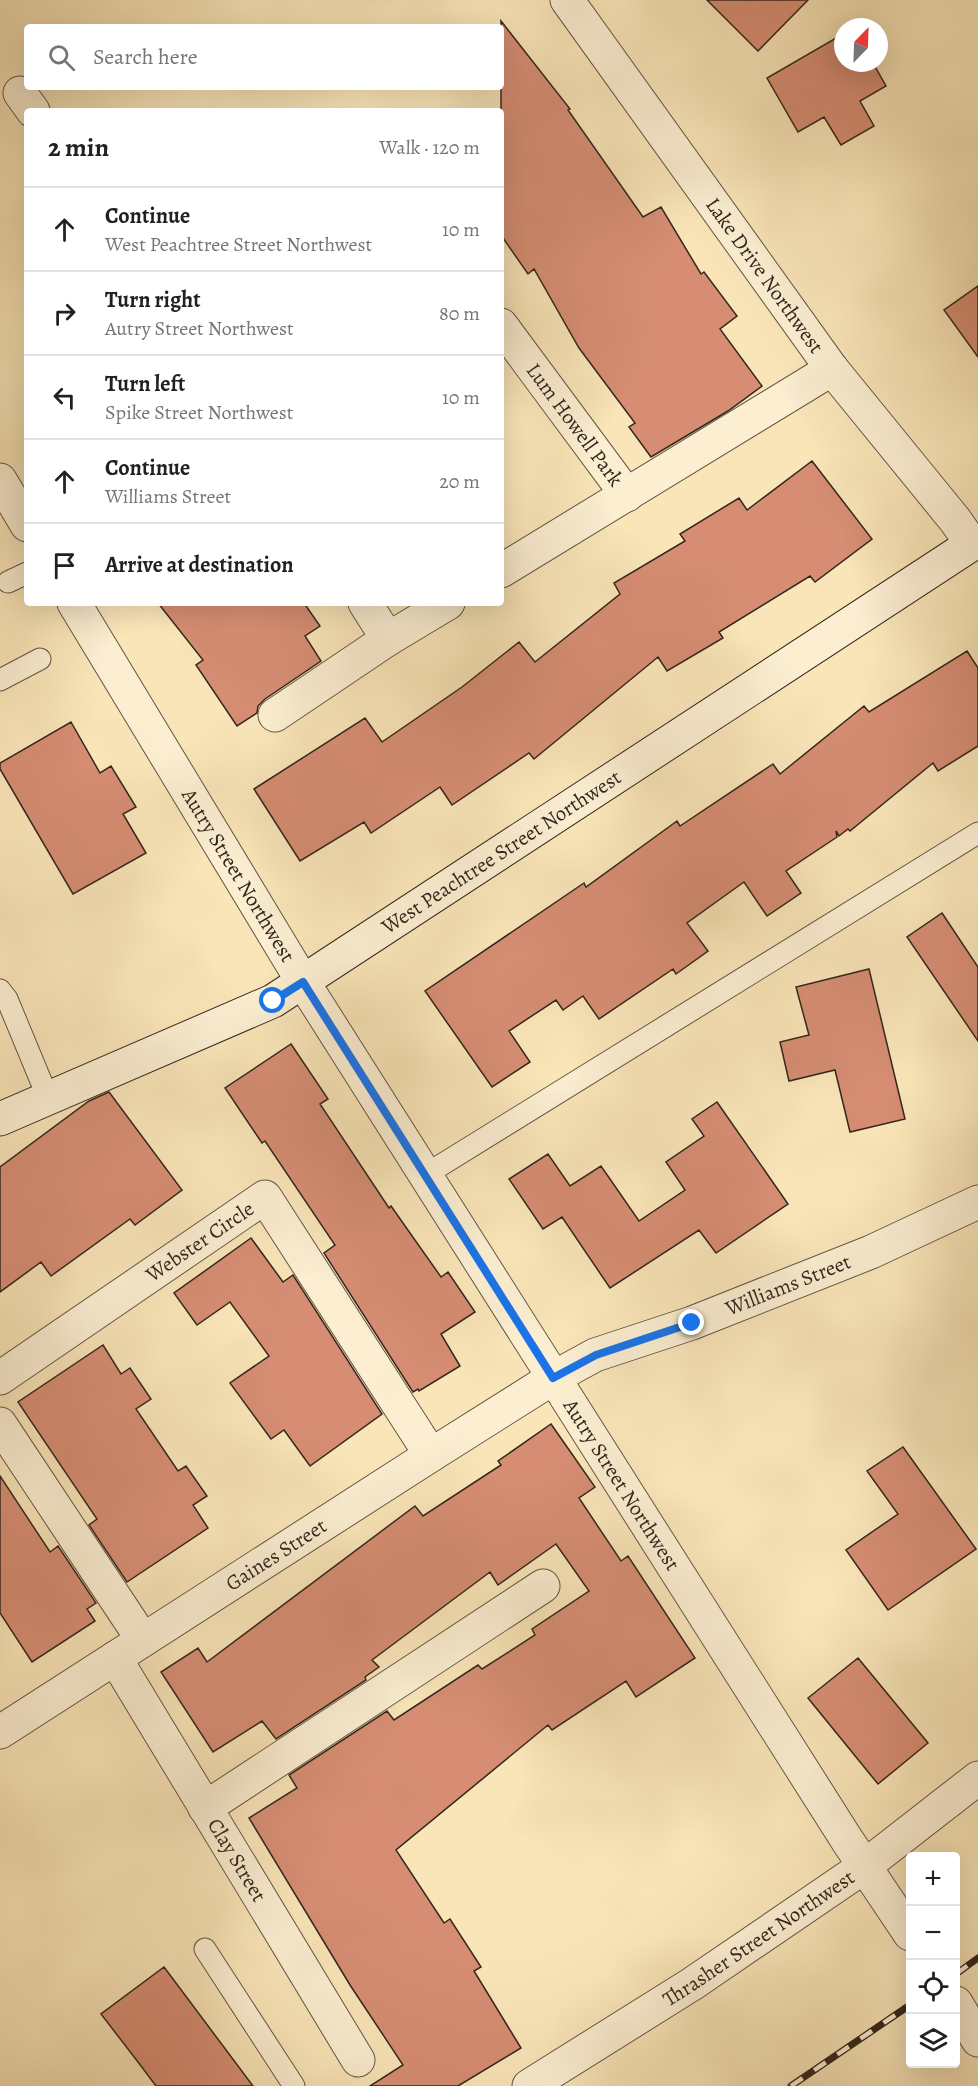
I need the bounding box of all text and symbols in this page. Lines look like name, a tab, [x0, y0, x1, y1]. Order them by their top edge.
north arrow	[834, 18, 888, 72]
search box	[24, 24, 504, 90]
icon: search	[45, 41, 78, 74]
text: Search here	[93, 42, 198, 72]
text: 2 min	[48, 130, 109, 165]
text: Walk · 120 m	[379, 134, 480, 161]
street label: Lake Drive Northwest	[699, 192, 830, 359]
text: Continue	[105, 201, 190, 231]
icon: ahead	[48, 213, 81, 246]
text: 10 m	[442, 216, 480, 243]
text: West Peachtree Street Northwest	[105, 231, 372, 258]
text: Turn right	[105, 285, 201, 315]
icon: right	[48, 297, 81, 330]
text: 80 m	[439, 300, 480, 327]
text: Autry Street Northwest	[105, 315, 294, 342]
street label: Lum Howell Park	[520, 357, 630, 492]
text: Turn left	[105, 369, 185, 399]
icon: left	[48, 381, 81, 414]
text: 10 m	[442, 384, 480, 411]
text: Spike Street Northwest	[105, 399, 293, 426]
text: Continue	[105, 453, 190, 483]
icon: ahead	[48, 465, 81, 498]
text: 20 m	[439, 468, 480, 495]
text: Williams Street	[105, 483, 231, 510]
icon: arrive	[48, 549, 81, 582]
text: Arrive at destination	[105, 550, 294, 580]
street label: West Peachtree Street Northwest	[375, 763, 626, 941]
street label: Autry Street Northwest	[175, 782, 302, 967]
route start	[259, 987, 285, 1013]
street label: Webster Circle	[139, 1195, 259, 1289]
street label: Williams Street	[720, 1247, 855, 1323]
route end	[678, 1309, 704, 1335]
street label: Autry Street Northwest	[556, 1393, 687, 1576]
street label: Gaines Street	[220, 1512, 332, 1597]
street label: Clay Street	[201, 1813, 273, 1907]
map controls	[906, 1852, 960, 2068]
button: +	[906, 1852, 960, 1906]
street label: Thrasher Street Northwest	[657, 1863, 860, 2013]
button: −	[906, 1906, 960, 1960]
button: locate	[906, 1960, 960, 2014]
button: layers	[906, 2014, 960, 2068]

